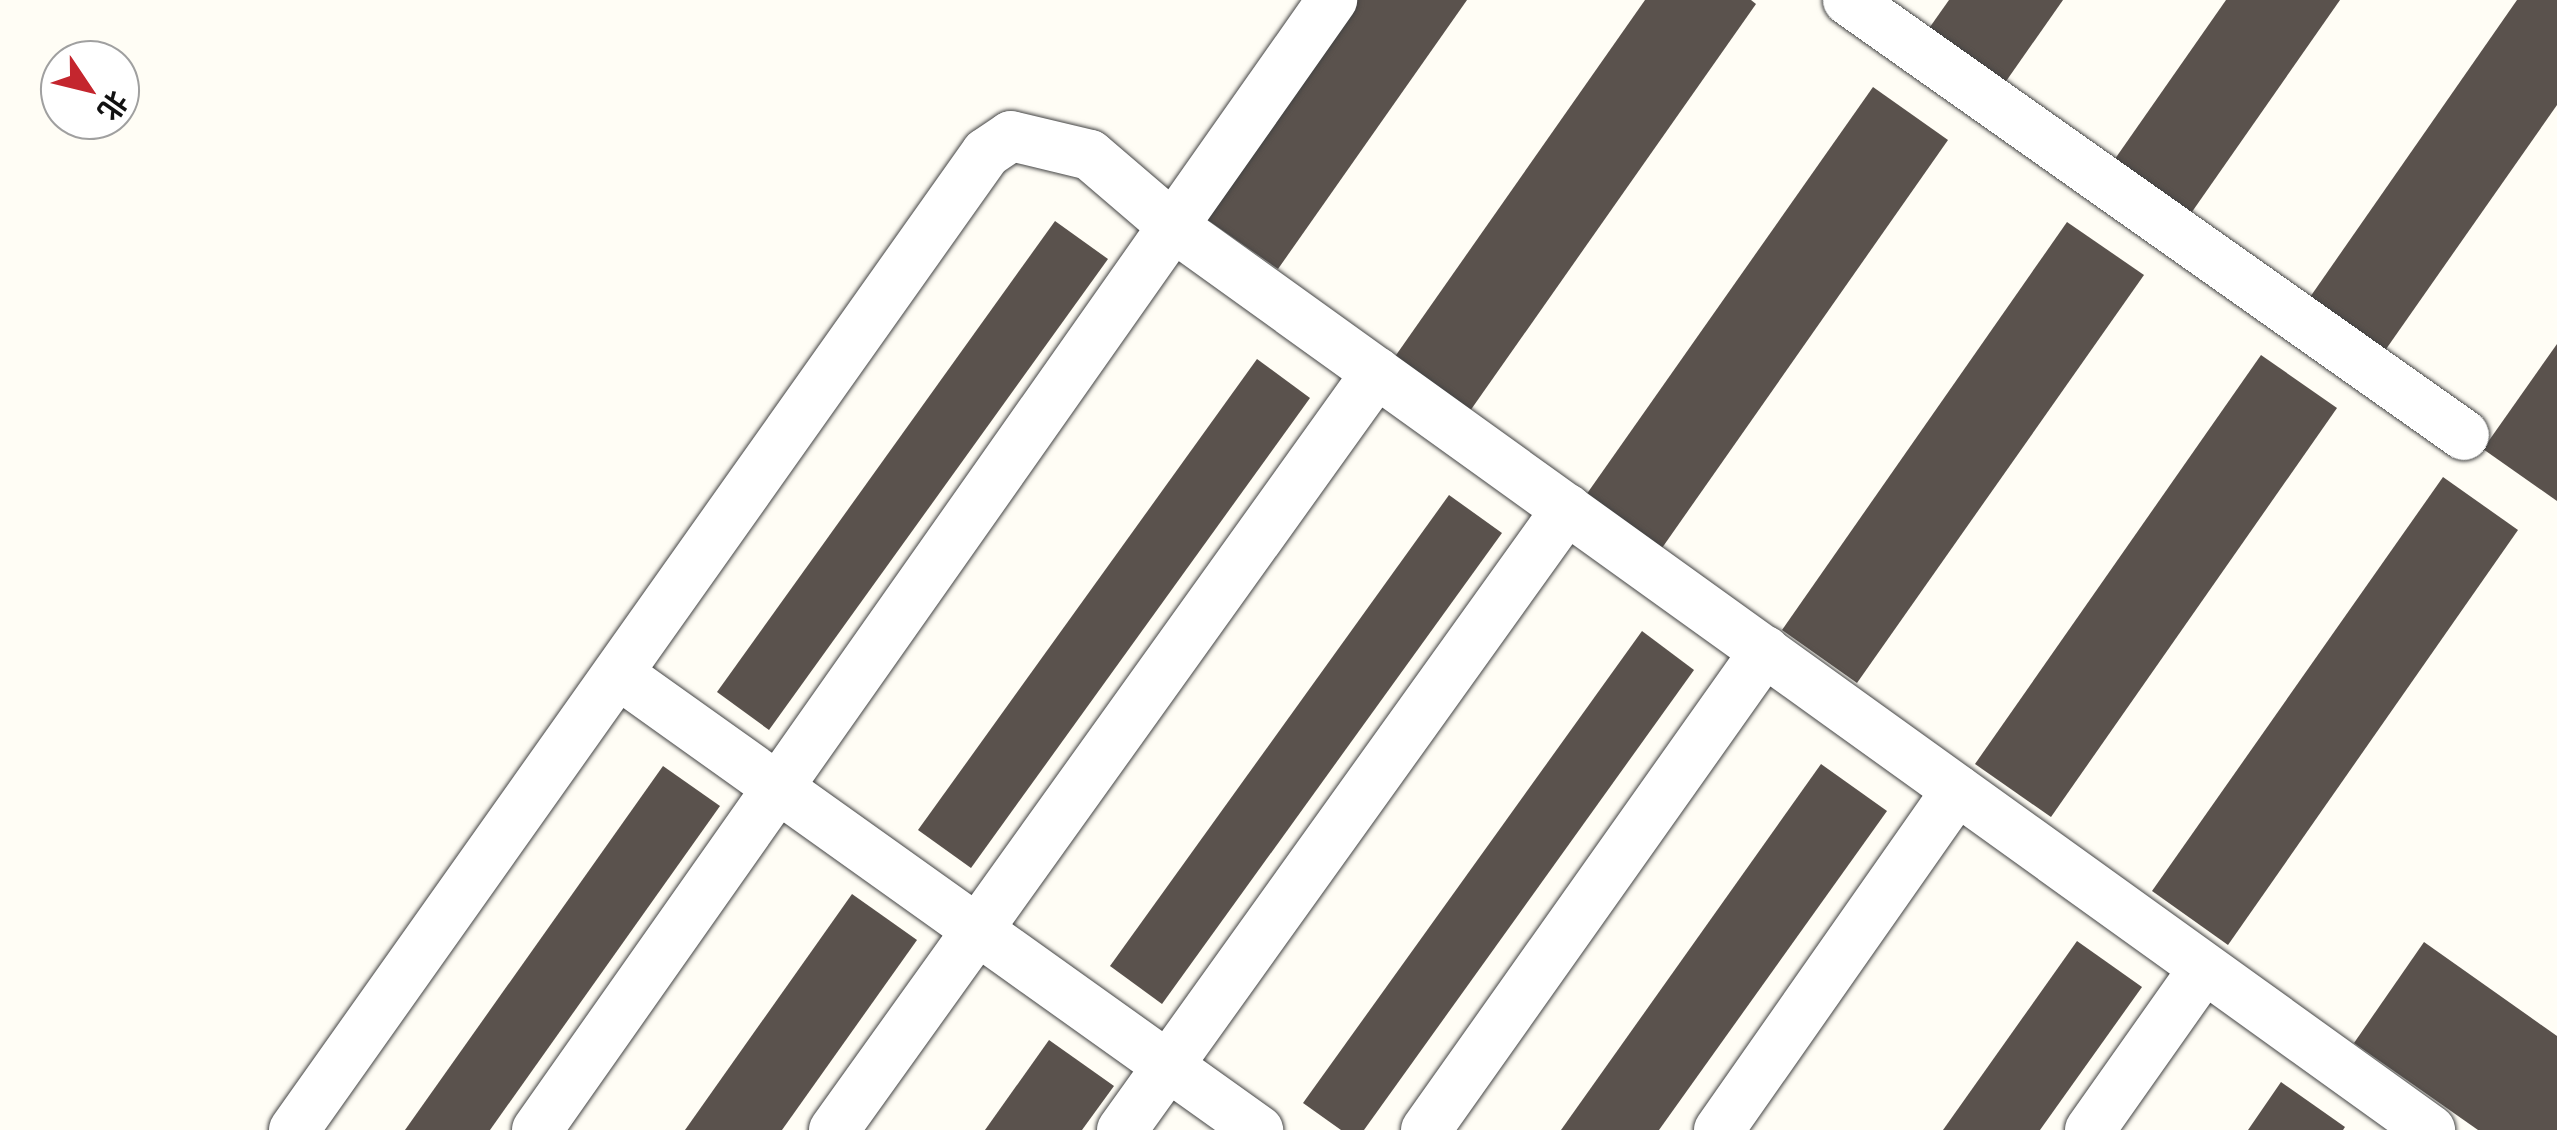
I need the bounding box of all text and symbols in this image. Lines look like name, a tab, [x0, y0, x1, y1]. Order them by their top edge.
north arrow	[40, 40, 140, 140]
text: 北	[90, 84, 137, 128]

